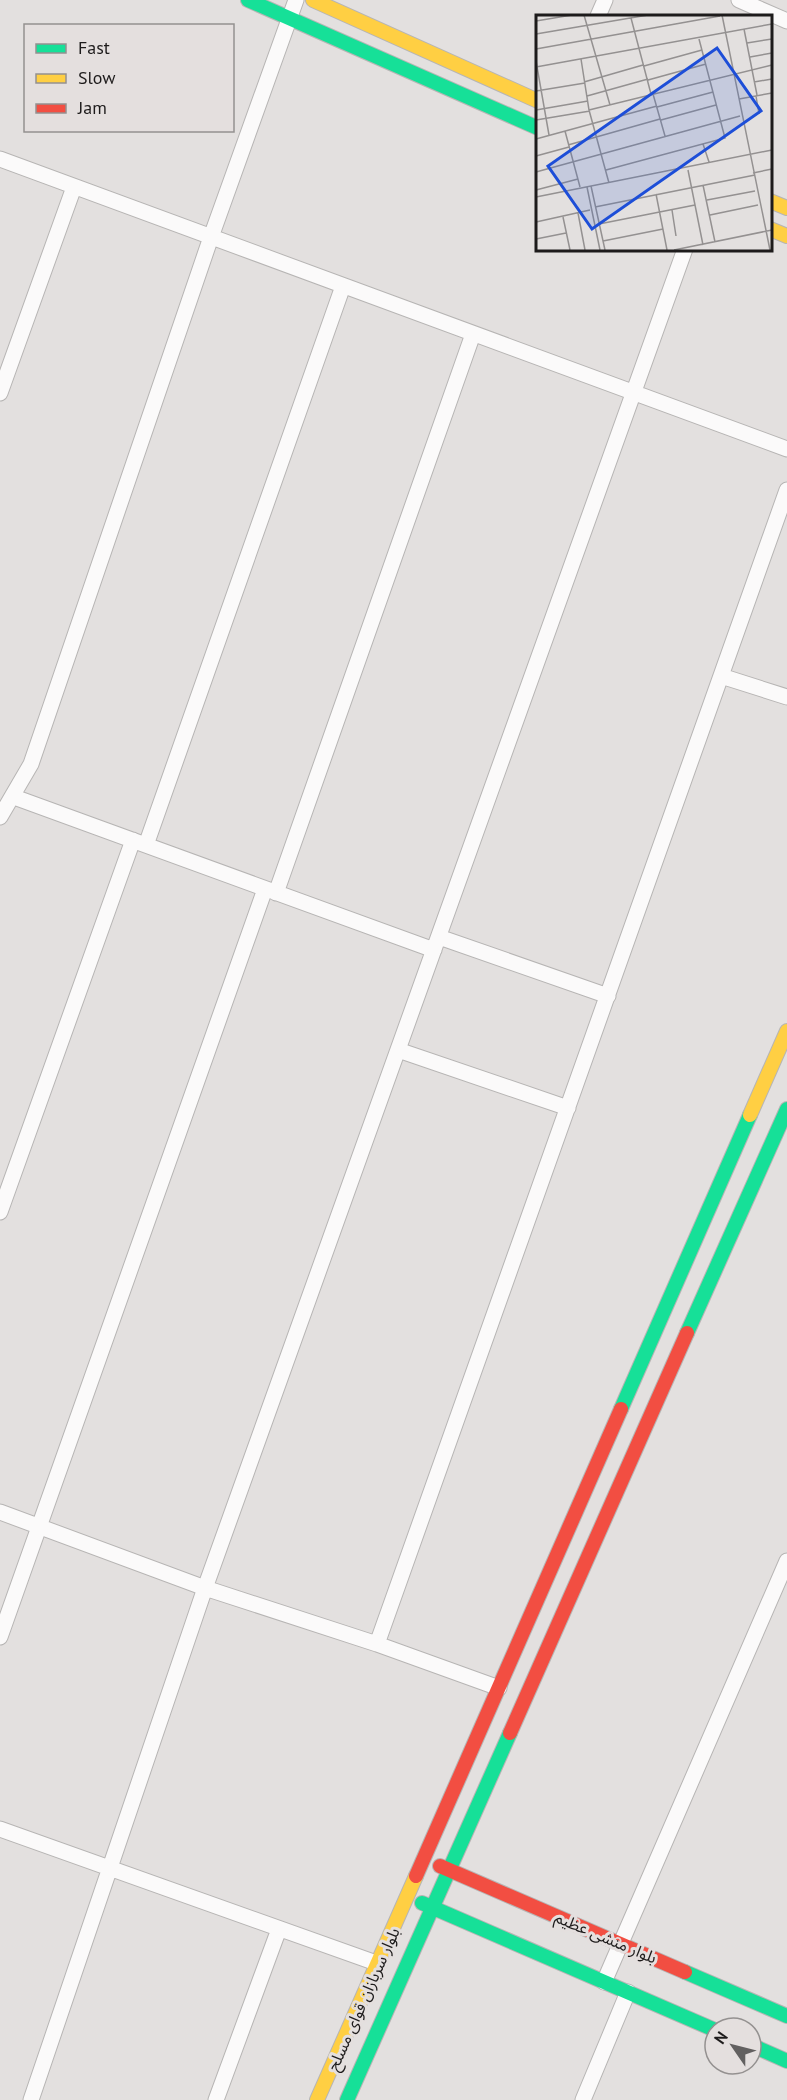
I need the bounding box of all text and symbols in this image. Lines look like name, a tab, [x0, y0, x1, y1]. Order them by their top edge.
inset map	[536, 15, 772, 250]
legend	[24, 24, 234, 132]
text: Fast	[78, 36, 110, 59]
text: Slow	[78, 66, 116, 89]
text: Jam	[77, 96, 107, 119]
street label: بلوار منشی عظیم	[551, 1907, 660, 1970]
street label: بلوار سربازان قوای مسلح	[322, 1924, 406, 2075]
north arrow	[703, 2016, 763, 2076]
text: N	[710, 2027, 732, 2047]

